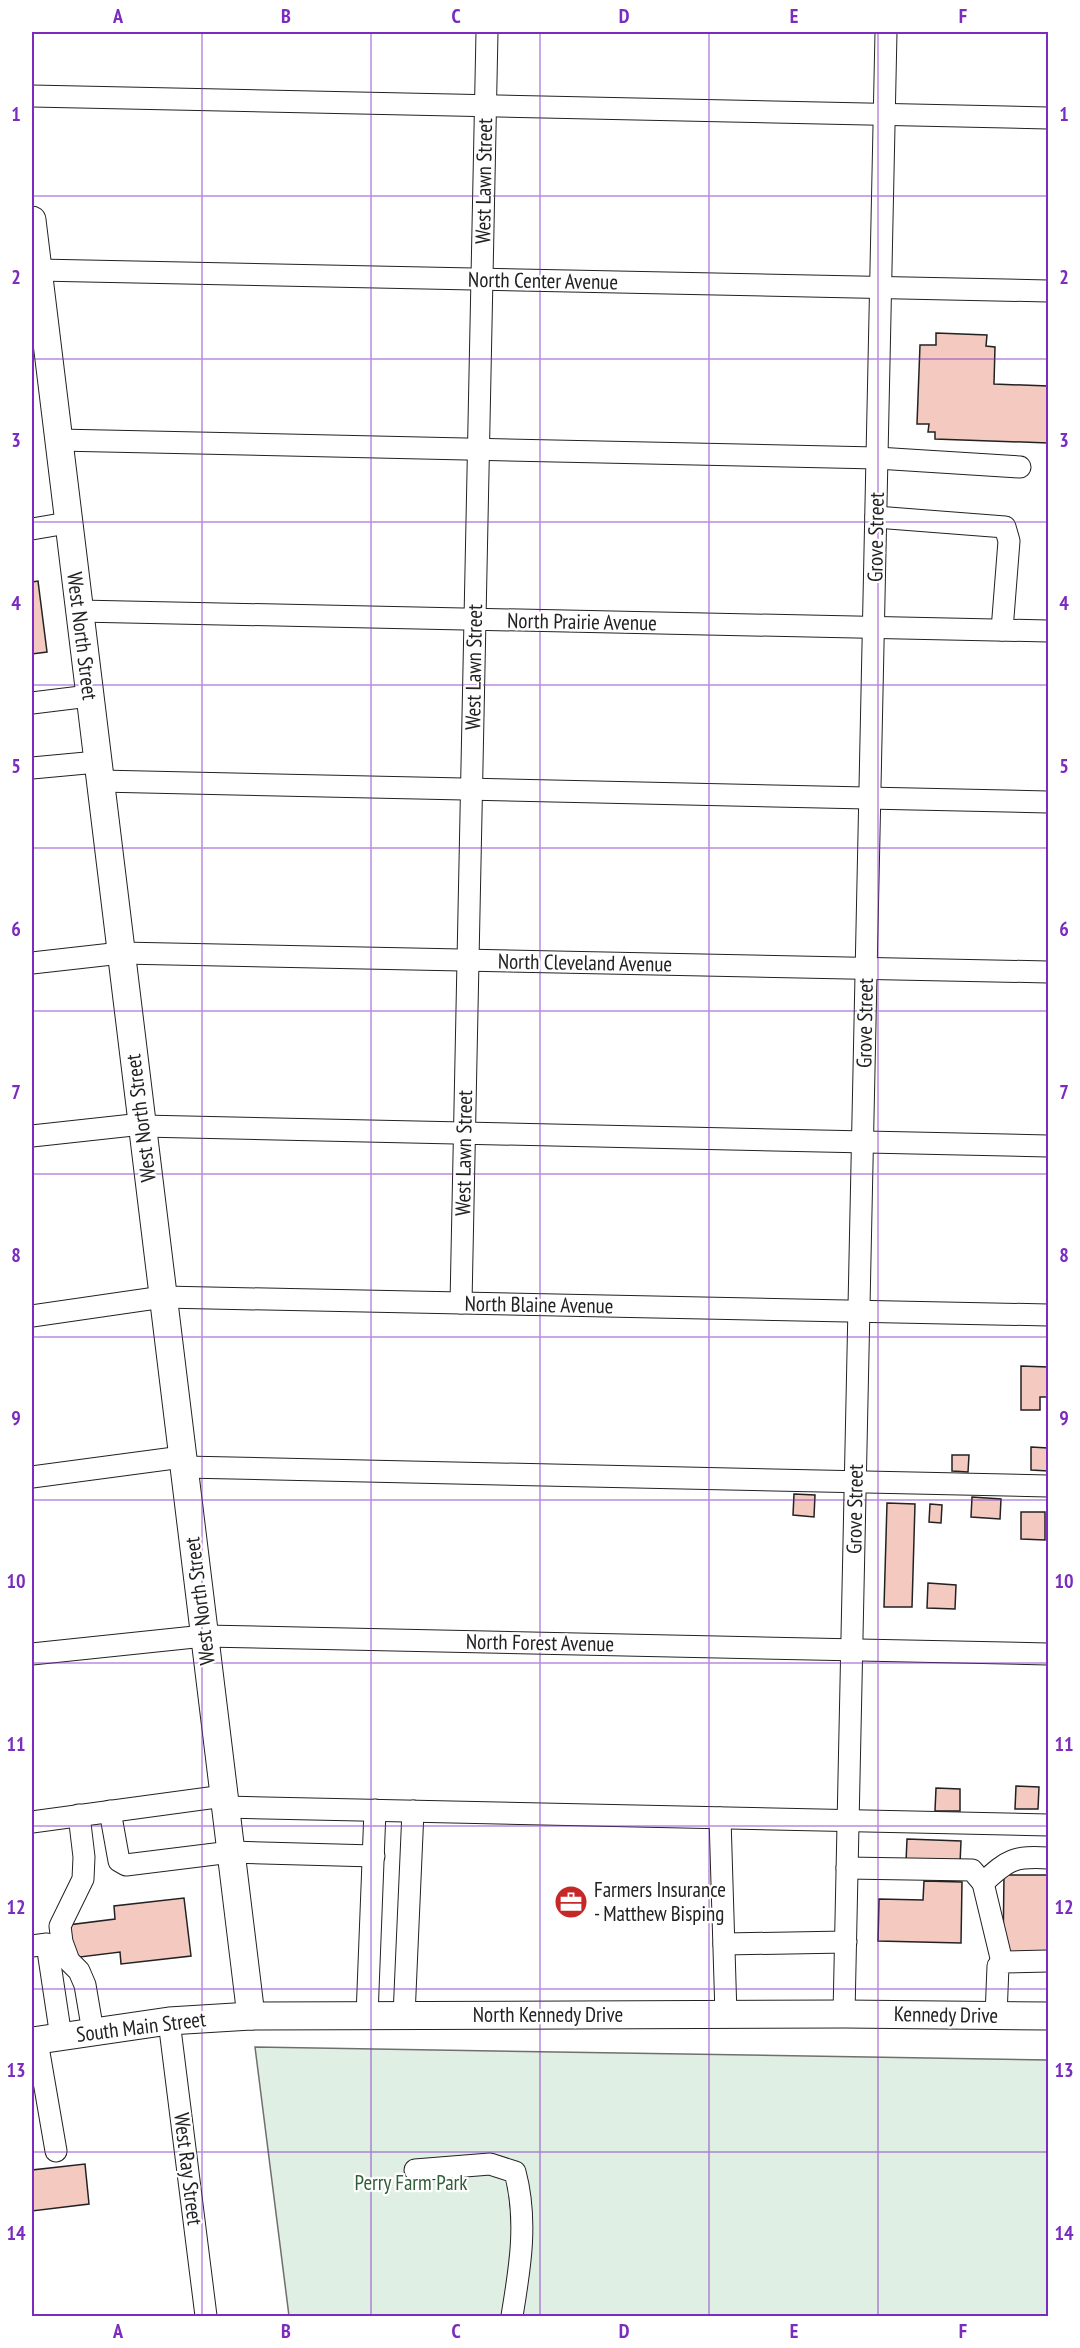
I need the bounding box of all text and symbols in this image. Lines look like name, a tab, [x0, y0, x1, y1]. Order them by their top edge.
text: A	[112, 3, 124, 29]
text: B	[281, 3, 291, 29]
text: C	[451, 3, 461, 29]
text: D	[619, 3, 630, 29]
text: E	[790, 3, 798, 29]
text: F	[959, 3, 967, 29]
text: 1	[11, 101, 21, 127]
text: 1	[1059, 101, 1069, 127]
street label: West Lawn Street	[469, 118, 498, 244]
text: 2	[11, 264, 21, 290]
text: 2	[1059, 264, 1069, 290]
street label: North Center Avenue	[468, 266, 618, 295]
text: 3	[11, 427, 21, 453]
text: 3	[1059, 427, 1069, 453]
street label: Grove Street	[861, 492, 890, 582]
street label: West North Street	[61, 570, 104, 702]
text: 4	[11, 590, 21, 616]
text: 4	[1059, 590, 1069, 616]
street label: West Lawn Street	[459, 604, 488, 730]
street label: North Prairie Avenue	[507, 607, 657, 636]
text: 5	[11, 753, 21, 779]
text: 5	[1059, 753, 1069, 779]
text: 6	[11, 916, 21, 942]
text: 6	[1059, 916, 1069, 942]
street label: North Cleveland Avenue	[498, 947, 672, 978]
street label: Grove Street	[850, 978, 879, 1068]
street label: West North Street	[119, 1052, 162, 1184]
text: 7	[11, 1079, 21, 1105]
text: 7	[1059, 1079, 1069, 1105]
street label: West Lawn Street	[449, 1090, 478, 1216]
text: 8	[11, 1242, 21, 1268]
text: 8	[1059, 1242, 1069, 1268]
street label: North Blaine Avenue	[464, 1290, 614, 1319]
text: 9	[11, 1405, 21, 1431]
text: 9	[1059, 1405, 1069, 1431]
street label: Grove Street	[840, 1464, 869, 1554]
street label: West North Street	[178, 1535, 221, 1667]
text: 10	[6, 1568, 26, 1594]
text: 10	[1054, 1568, 1074, 1594]
street label: North Forest Avenue	[466, 1628, 614, 1657]
text: 11	[6, 1731, 26, 1757]
text: 11	[1054, 1731, 1074, 1757]
place label: Farmers Insurance - Matthew Bisping	[594, 1876, 726, 1927]
office icon: Farmers Insurance - Matthew Bisping	[553, 1884, 589, 1920]
text: 12	[6, 1894, 26, 1920]
text: 12	[1054, 1894, 1074, 1920]
street label: Kennedy Drive	[894, 2000, 998, 2029]
street label: North Kennedy Drive	[473, 2001, 623, 2028]
street label: South Main Street	[75, 2005, 207, 2048]
text: 13	[6, 2057, 26, 2083]
text: 13	[1054, 2057, 1074, 2083]
street label: West Ray Street	[168, 2111, 209, 2227]
park label: Perry Farm Park	[355, 2169, 467, 2196]
text: 14	[6, 2220, 26, 2246]
text: 14	[1054, 2220, 1074, 2246]
text: A	[112, 2318, 124, 2344]
text: B	[281, 2318, 291, 2344]
text: C	[451, 2318, 461, 2344]
text: D	[619, 2318, 630, 2344]
text: E	[790, 2318, 798, 2344]
text: F	[959, 2318, 967, 2344]

